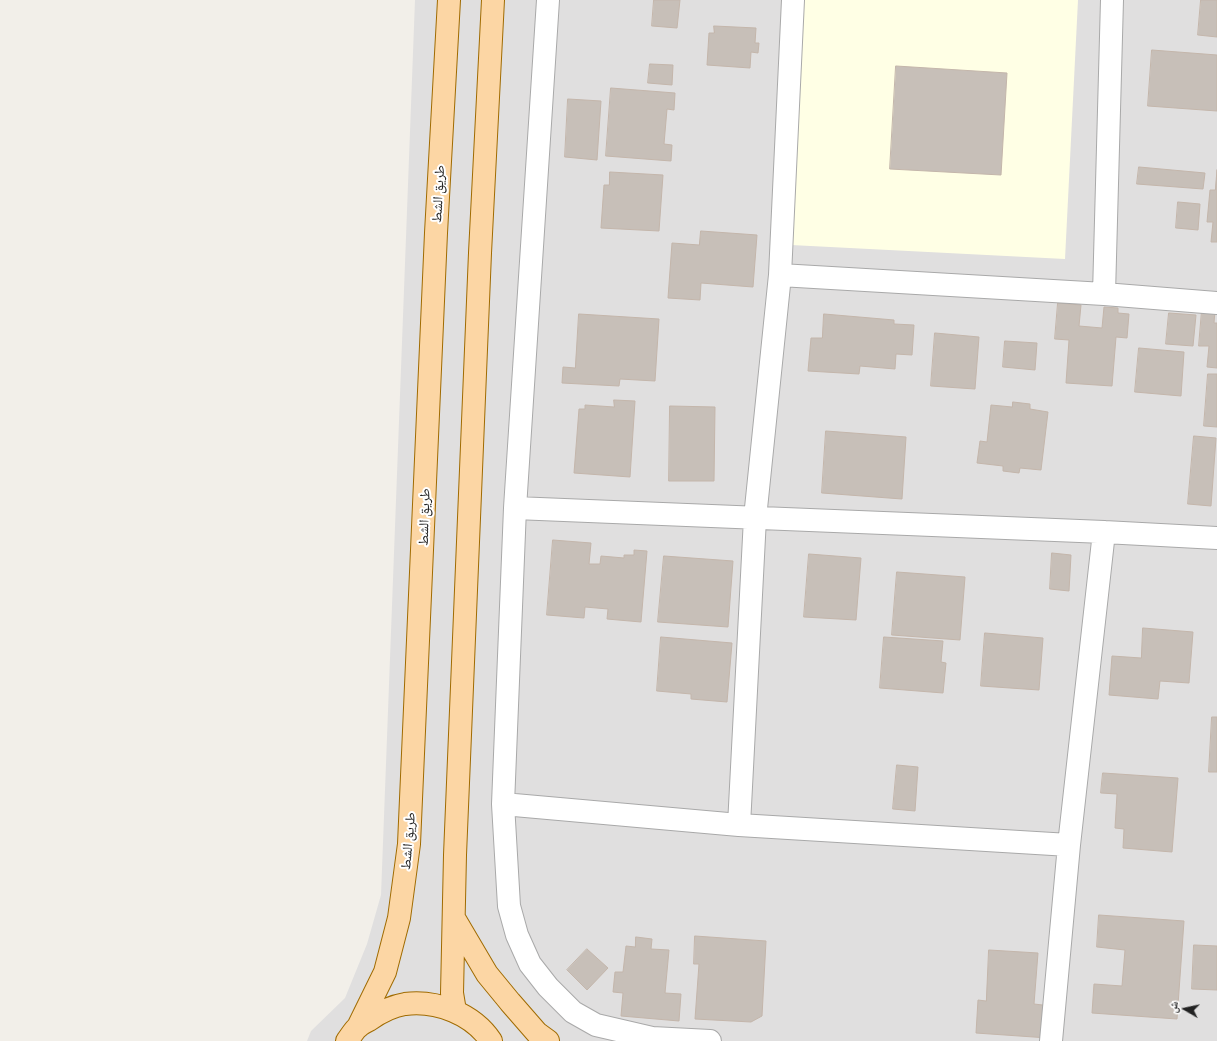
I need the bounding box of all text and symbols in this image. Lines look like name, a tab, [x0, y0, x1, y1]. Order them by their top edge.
street label: طريق الشط	[428, 165, 448, 223]
street label: طريق الشط	[415, 488, 433, 546]
street label: طريق الشط	[397, 811, 419, 871]
north arrow	[1165, 989, 1205, 1029]
text: ش	[1165, 1000, 1180, 1014]

